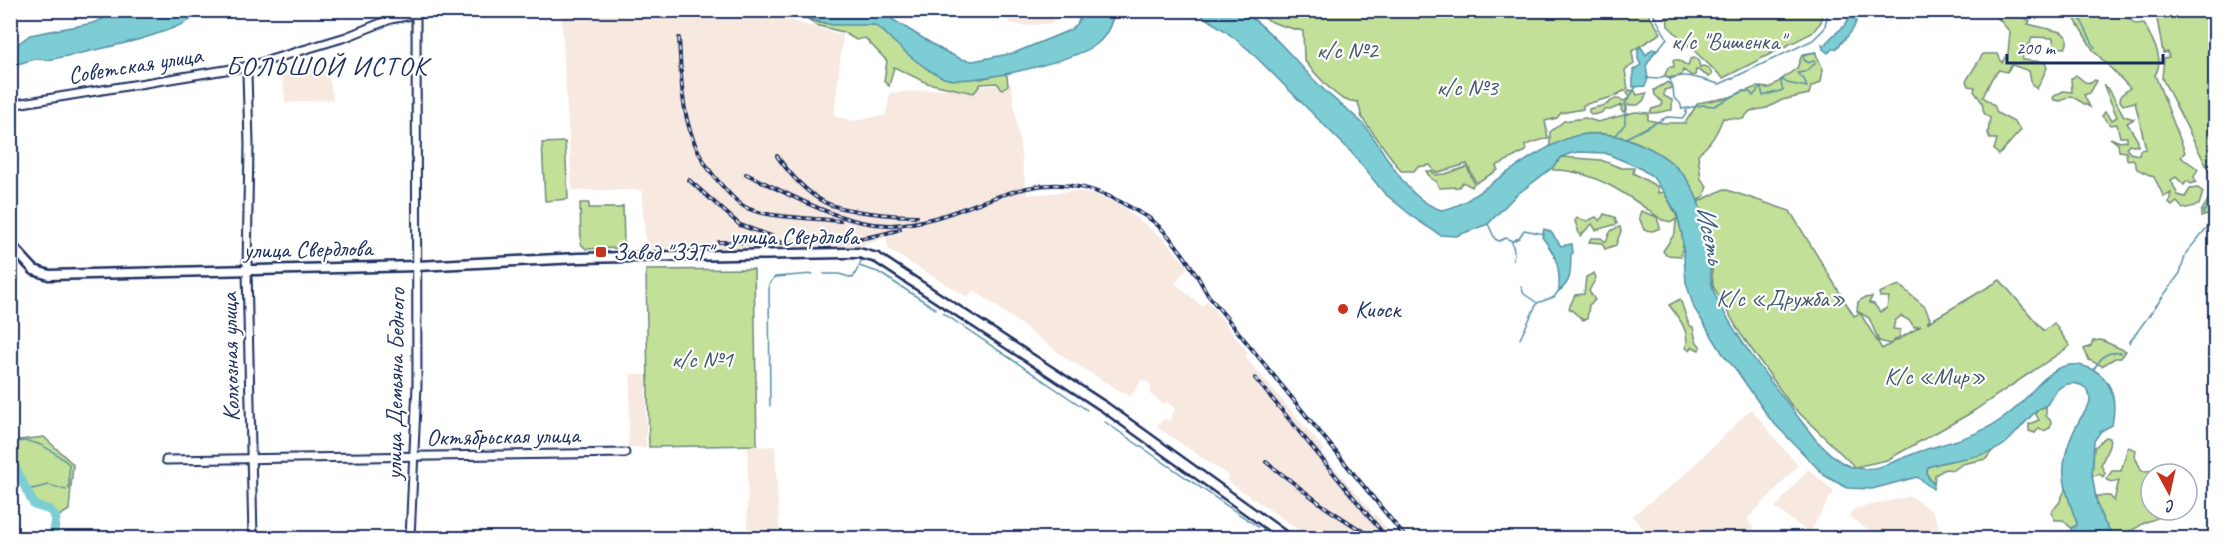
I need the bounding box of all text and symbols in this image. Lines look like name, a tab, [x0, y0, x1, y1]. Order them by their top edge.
park label: к/с "Вишенка"	[1671, 26, 1790, 56]
scale bar	[2007, 27, 2163, 65]
park label: к/с №2	[1316, 35, 1380, 65]
text: 200 m	[2016, 37, 2057, 59]
street label: Советская улица	[66, 39, 206, 90]
district label: БОЛЬШОЙ ИСТОК	[226, 49, 432, 83]
park label: к/с №3	[1436, 72, 1500, 102]
water label: Исеть	[1688, 202, 1733, 269]
street label: улица Свердлова	[728, 221, 860, 251]
street label: улица Свердлова	[241, 233, 375, 265]
place label: Завод "ЗЭТ"	[613, 237, 717, 267]
marker: Завод "ЗЭТ"	[594, 245, 608, 259]
park label: К/с «Дружба»	[1716, 283, 1846, 313]
street label: улица Демьяна Бедного	[378, 286, 412, 482]
street label: Колхозная улица	[214, 291, 246, 422]
place label: Киоск	[1355, 294, 1402, 324]
marker: Киоск	[1336, 302, 1350, 316]
park label: к/с №1	[671, 344, 734, 374]
park label: К/с «Мир»	[1884, 361, 1986, 391]
street label: Октябрьская улица	[426, 420, 582, 452]
north arrow	[2139, 462, 2199, 522]
text: С	[2164, 495, 2176, 517]

